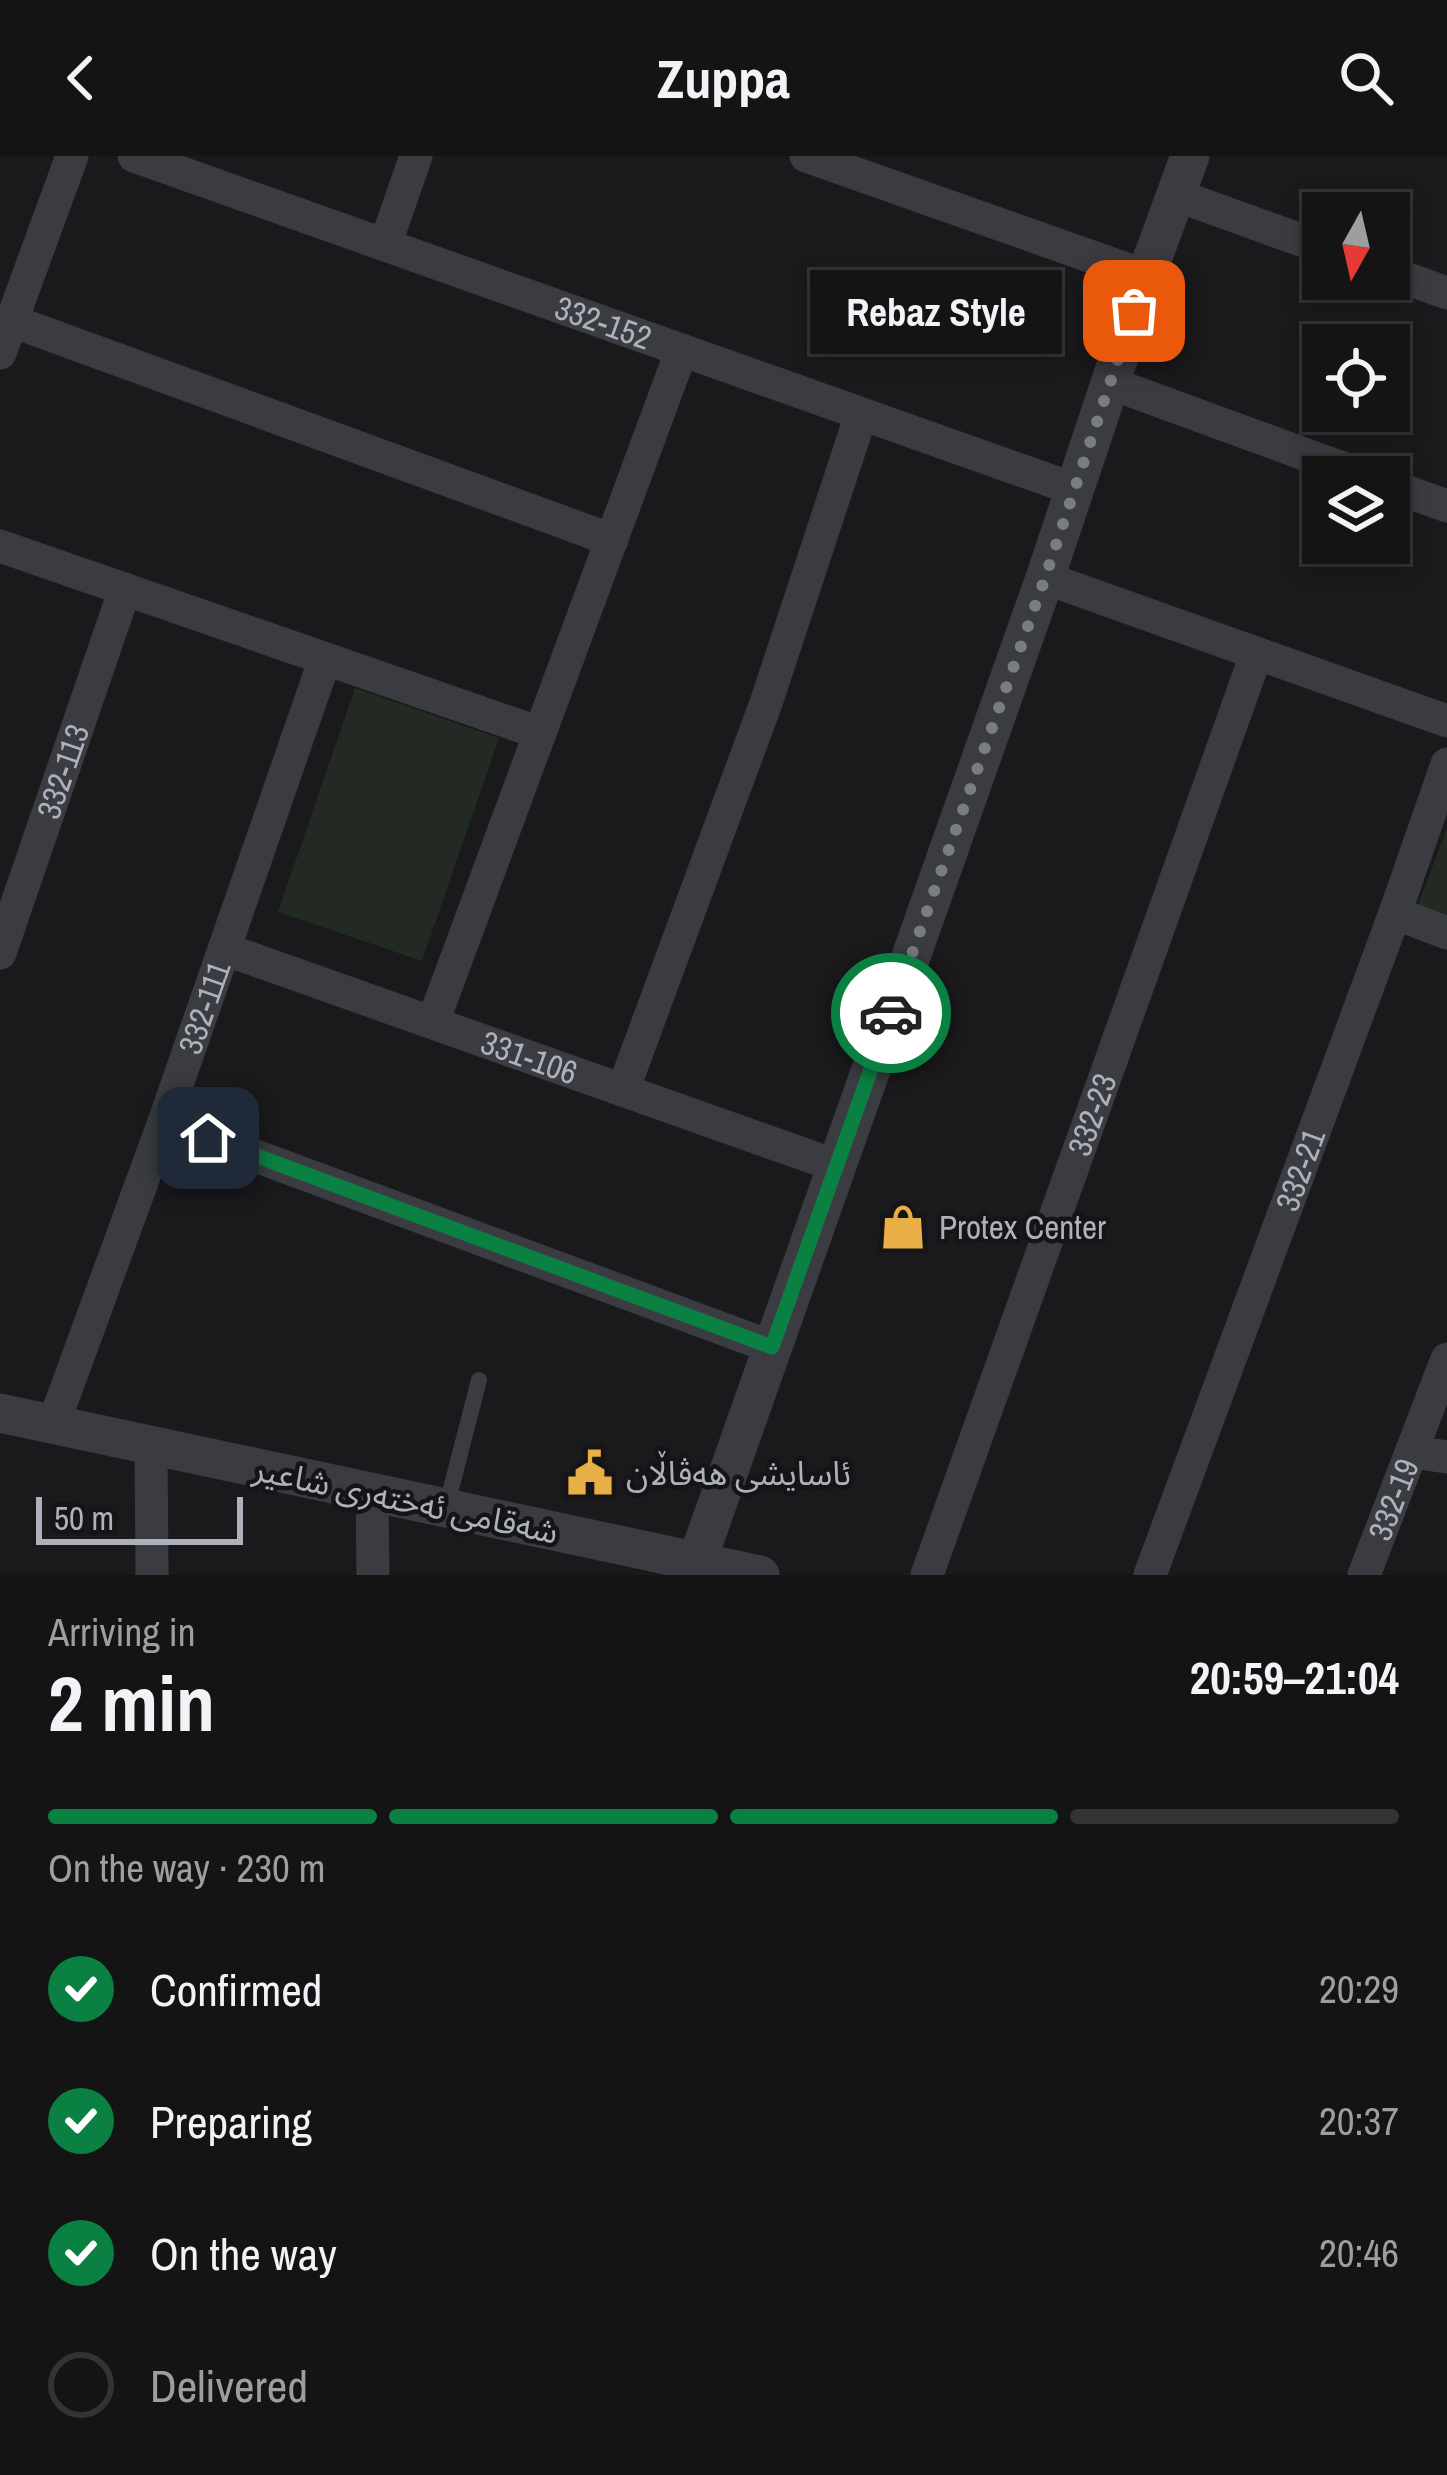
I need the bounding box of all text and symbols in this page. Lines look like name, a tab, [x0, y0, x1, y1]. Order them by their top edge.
text: Zuppa	[657, 42, 790, 115]
icon: back	[48, 45, 114, 111]
icon: search	[1333, 45, 1399, 111]
north arrow	[1302, 192, 1410, 300]
map controls	[1302, 192, 1410, 564]
pin	[1083, 260, 1185, 362]
callout: Rebaz Style	[810, 269, 1062, 353]
icon: bag	[1101, 278, 1167, 344]
street label: 332-152	[549, 285, 658, 360]
text: Rebaz Style	[846, 286, 1026, 338]
button: locate	[1302, 324, 1410, 432]
button: layers	[1302, 456, 1410, 564]
street label: 332-113	[26, 718, 99, 825]
courier	[831, 953, 951, 1073]
street label: 332-111	[167, 955, 240, 1060]
icon: car	[858, 980, 924, 1046]
street label: 331-106	[475, 1020, 584, 1094]
street label: 332-23	[1057, 1067, 1127, 1162]
pin	[157, 1087, 259, 1189]
icon: home	[175, 1105, 241, 1171]
street label: 332-21	[1265, 1123, 1335, 1217]
shop icon: Protex Center	[878, 1202, 928, 1252]
place label: Protex Center	[939, 1205, 1106, 1249]
street label: شەقامی ئەختەری شاعیر	[249, 1446, 562, 1554]
public building icon: ئاسایشی هەڤاڵان	[565, 1448, 615, 1498]
place label: ئاسایشی هەڤاڵان	[626, 1450, 851, 1495]
street label: 332-19	[1357, 1452, 1429, 1547]
scale bar	[36, 1491, 243, 1544]
text: 50 m	[54, 1496, 114, 1540]
text: Arriving in	[48, 1606, 196, 1658]
text: 20:59–21:04	[1190, 1647, 1399, 1708]
text: 2 min	[48, 1650, 215, 1755]
text: On the way · 230 m	[48, 1842, 325, 1894]
icon: check	[48, 1956, 114, 2022]
text: Confirmed	[150, 1959, 322, 2020]
text: 20:29	[1319, 1963, 1399, 2015]
icon: check	[48, 2088, 114, 2154]
text: Preparing	[150, 2091, 312, 2152]
text: 20:37	[1319, 2095, 1399, 2147]
icon: check	[48, 2220, 114, 2286]
text: On the way	[150, 2223, 337, 2284]
text: 20:46	[1319, 2227, 1399, 2279]
text: Delivered	[150, 2355, 308, 2416]

